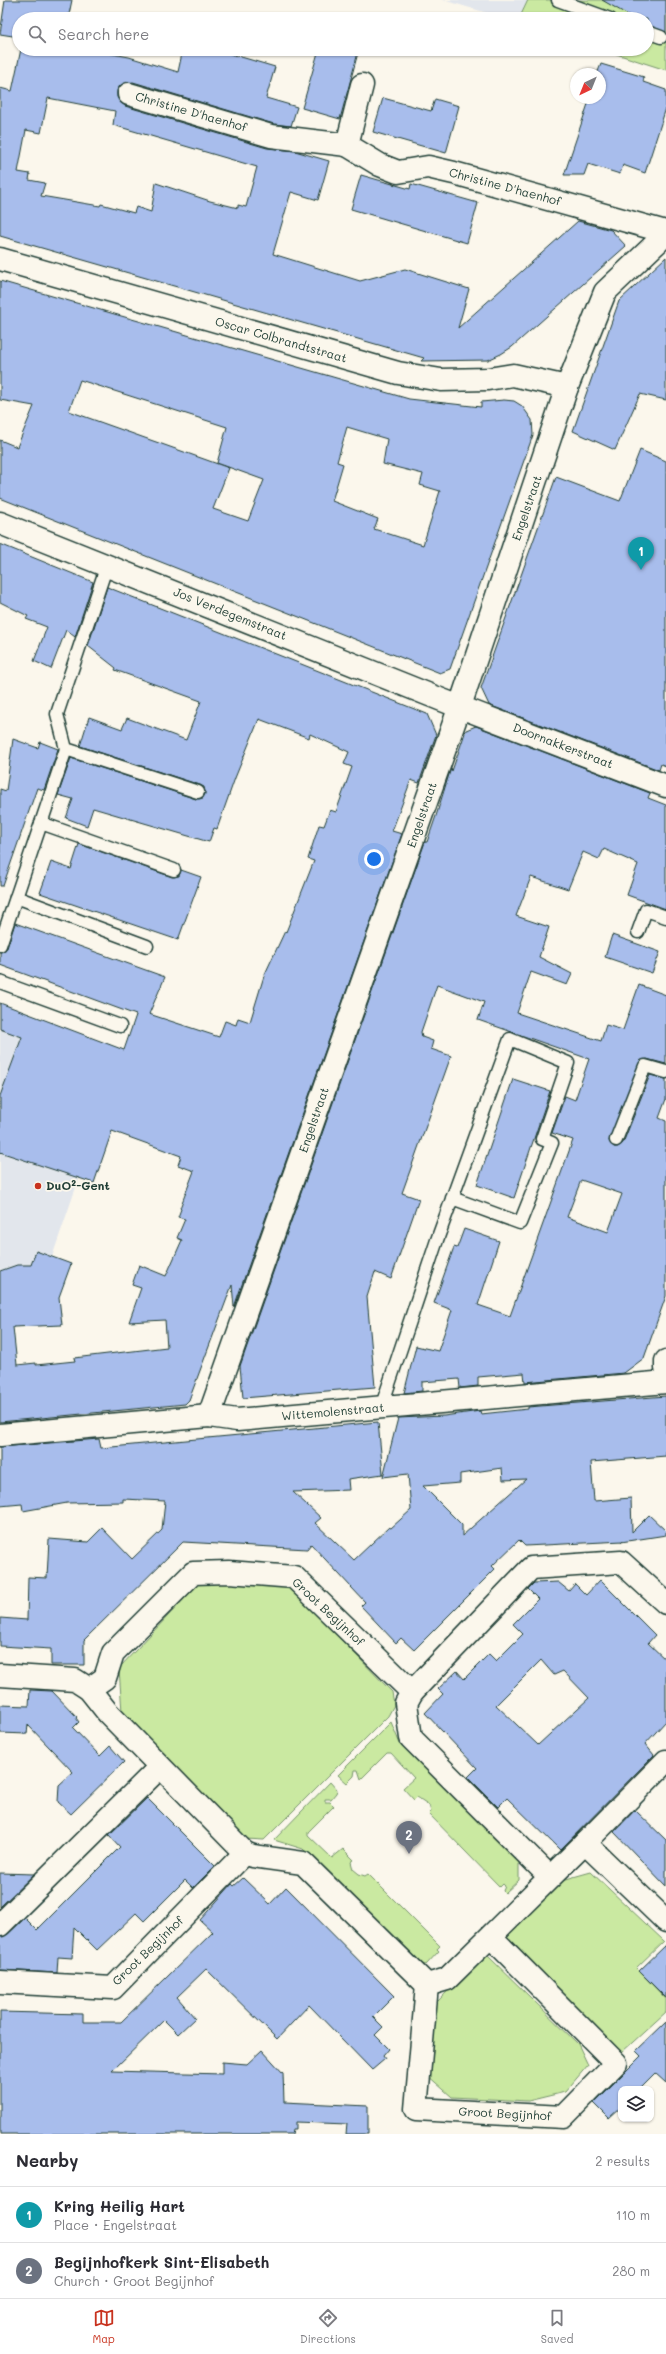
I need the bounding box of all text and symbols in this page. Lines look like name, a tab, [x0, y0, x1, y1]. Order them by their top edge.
search box	[12, 12, 654, 56]
icon: search	[26, 23, 48, 45]
text: Search here	[58, 24, 149, 44]
north arrow	[570, 68, 606, 104]
street label: Christine D'haenhof	[134, 87, 249, 135]
street label: Christine D'haenhof	[447, 163, 563, 209]
street label: Oscar Colbrandtstraat	[213, 313, 349, 366]
street label: Engelstraat	[507, 473, 545, 543]
pin: 1	[628, 537, 654, 570]
street label: Jos Verdegemstraat	[171, 583, 289, 643]
street label: Doornakkerstraat	[511, 719, 616, 772]
street label: Engelstraat	[402, 780, 440, 850]
your location	[364, 849, 384, 869]
street label: Engelstraat	[294, 1085, 332, 1155]
place label: DuO²-Gent	[46, 1177, 110, 1193]
marker: DuO²-Gent	[33, 1181, 43, 1191]
street label: Wittemolenstraat	[281, 1399, 385, 1423]
street label: Groot Begijnhof	[289, 1574, 368, 1649]
pin: 2	[396, 1821, 422, 1854]
street label: Groot Begijnhof	[108, 1912, 187, 1988]
map controls	[618, 2086, 654, 2122]
button: layers	[618, 2086, 654, 2122]
street label: Groot Begijnhof	[458, 2103, 552, 2123]
text: Nearby	[16, 2149, 78, 2171]
text: 2 results	[595, 2152, 650, 2169]
text: Kring Heilig Hart	[54, 2196, 185, 2216]
text: 1	[26, 2206, 32, 2223]
text: 110 m	[616, 2206, 650, 2223]
text: Place · Engelstraat	[54, 2216, 177, 2233]
text: Begijnhofkerk Sint-Elisabeth	[54, 2252, 269, 2272]
text: 2	[25, 2262, 33, 2279]
text: 280 m	[612, 2262, 650, 2279]
text: Church · Groot Begijnhof	[54, 2272, 214, 2289]
tab: Map	[93, 2307, 115, 2346]
tab: Directions	[300, 2307, 356, 2346]
tab: Saved	[541, 2307, 573, 2346]

